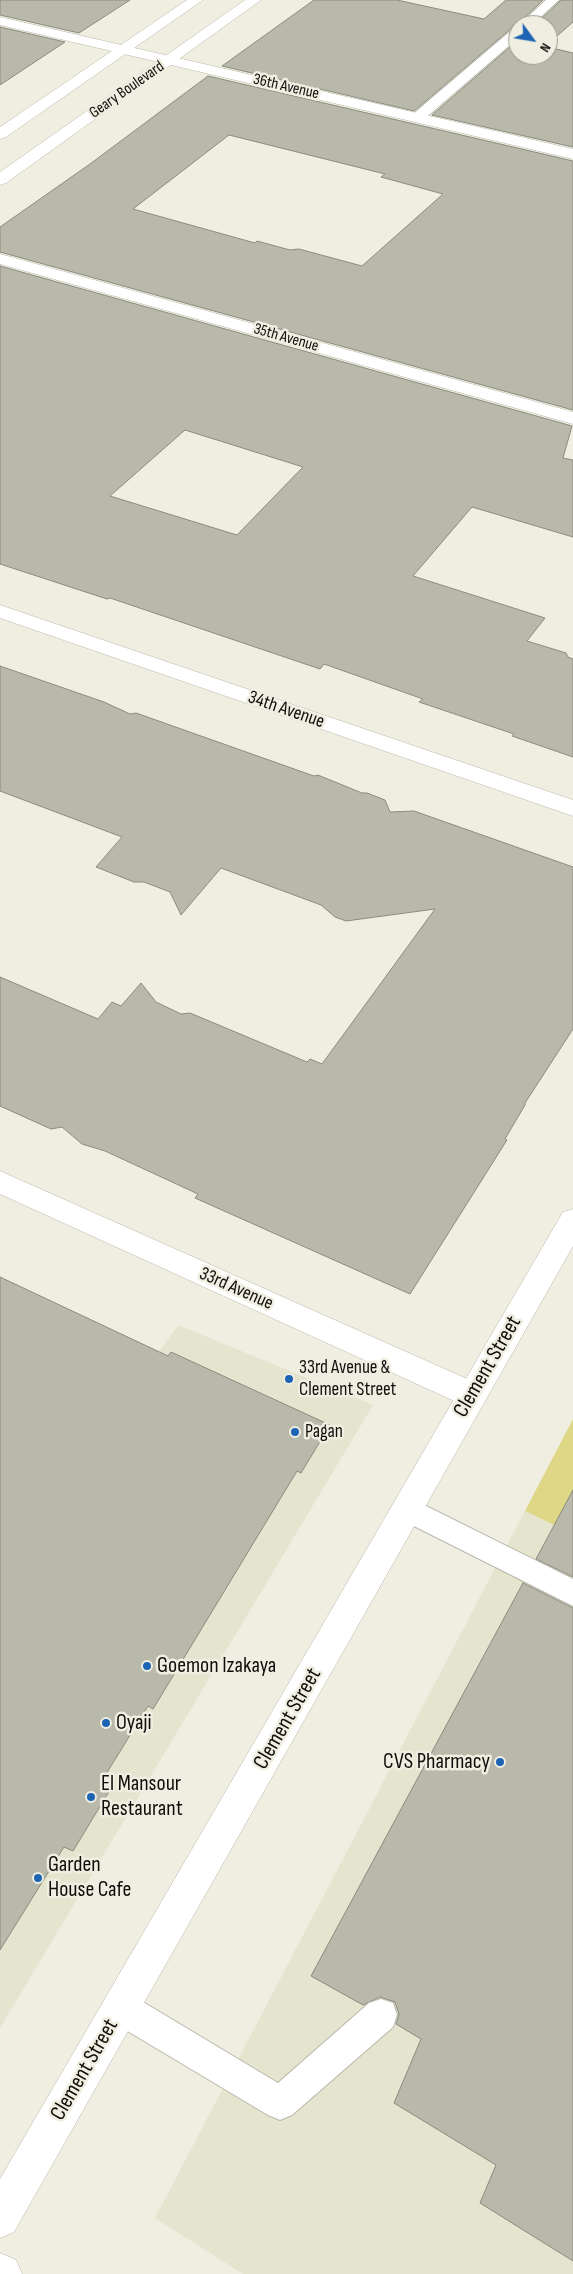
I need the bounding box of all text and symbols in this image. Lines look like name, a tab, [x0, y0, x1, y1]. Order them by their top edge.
north arrow	[508, 15, 558, 65]
text: N	[536, 40, 554, 55]
street label: Geary Boulevard	[86, 57, 168, 123]
street label: 36th Avenue	[251, 70, 321, 104]
street label: 35th Avenue	[251, 320, 321, 356]
street label: 34th Avenue	[245, 686, 327, 734]
street label: 33rd Avenue	[196, 1263, 276, 1315]
street label: Clement Street	[448, 1312, 528, 1422]
place label: 33rd Avenue & Clement Street	[299, 1357, 396, 1401]
marker: 33rd Avenue & Clement Street	[283, 1373, 295, 1385]
place label: Pagan	[305, 1421, 343, 1443]
marker: Pagan	[289, 1426, 301, 1438]
place label: Goemon Izakaya	[157, 1653, 276, 1679]
marker: Goemon Izakaya	[141, 1660, 153, 1672]
street label: Clement Street	[248, 1664, 328, 1774]
place label: Oyaji	[116, 1710, 152, 1736]
marker: Oyaji	[100, 1717, 112, 1729]
place label: CVS Pharmacy	[383, 1749, 490, 1775]
marker: CVS Pharmacy	[494, 1756, 506, 1768]
place label: El Mansour Restaurant	[101, 1771, 183, 1822]
marker: El Mansour Restaurant	[85, 1791, 97, 1803]
place label: Garden House Cafe	[48, 1852, 131, 1904]
marker: Garden House Cafe	[32, 1872, 44, 1884]
street label: Clement Street	[45, 2015, 125, 2125]

